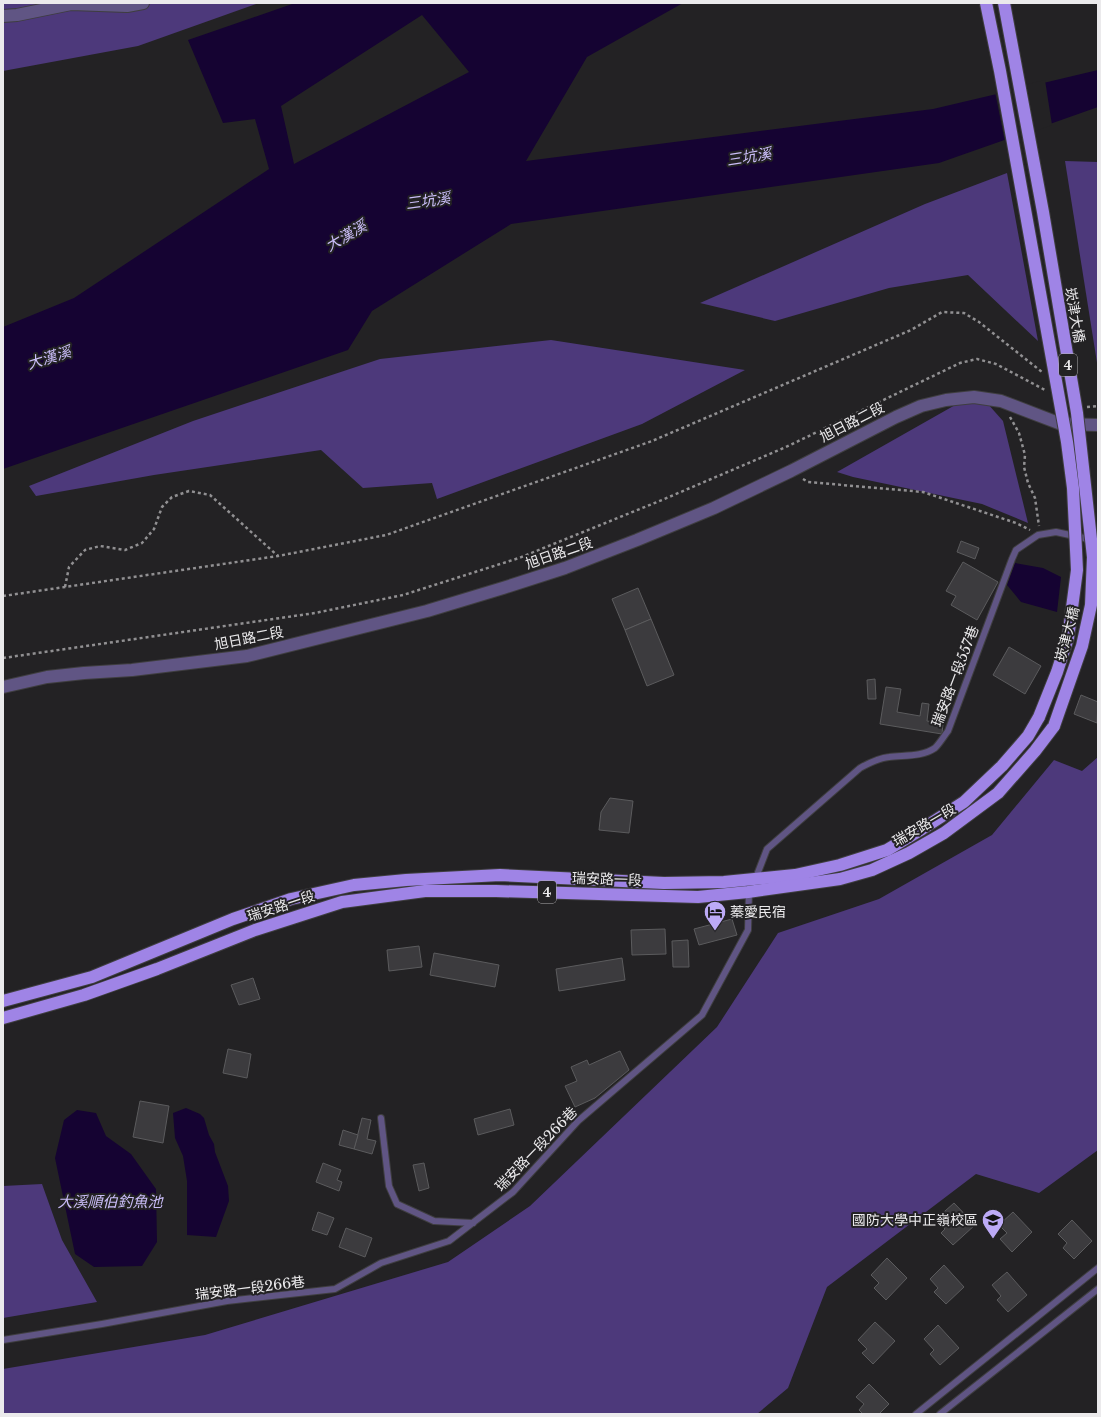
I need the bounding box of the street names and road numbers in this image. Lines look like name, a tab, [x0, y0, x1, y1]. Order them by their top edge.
street label: 崁津大橋	[1061, 286, 1089, 344]
road number: 4	[1059, 354, 1077, 376]
street label: 旭日路二段	[817, 398, 887, 446]
street label: 旭日路二段	[523, 533, 595, 573]
street label: 崁津大橋	[1051, 605, 1083, 663]
street label: 旭日路二段	[213, 622, 285, 654]
street label: 瑞安路一段557巷	[927, 623, 983, 729]
street label: 瑞安路一段	[889, 800, 959, 850]
street label: 瑞安路一段	[572, 869, 642, 889]
road number: 4	[538, 881, 556, 903]
street label: 瑞安路一段	[245, 887, 317, 925]
street label: 瑞安路一段266巷	[491, 1103, 581, 1195]
street label: 瑞安路一段266巷	[194, 1272, 306, 1304]

